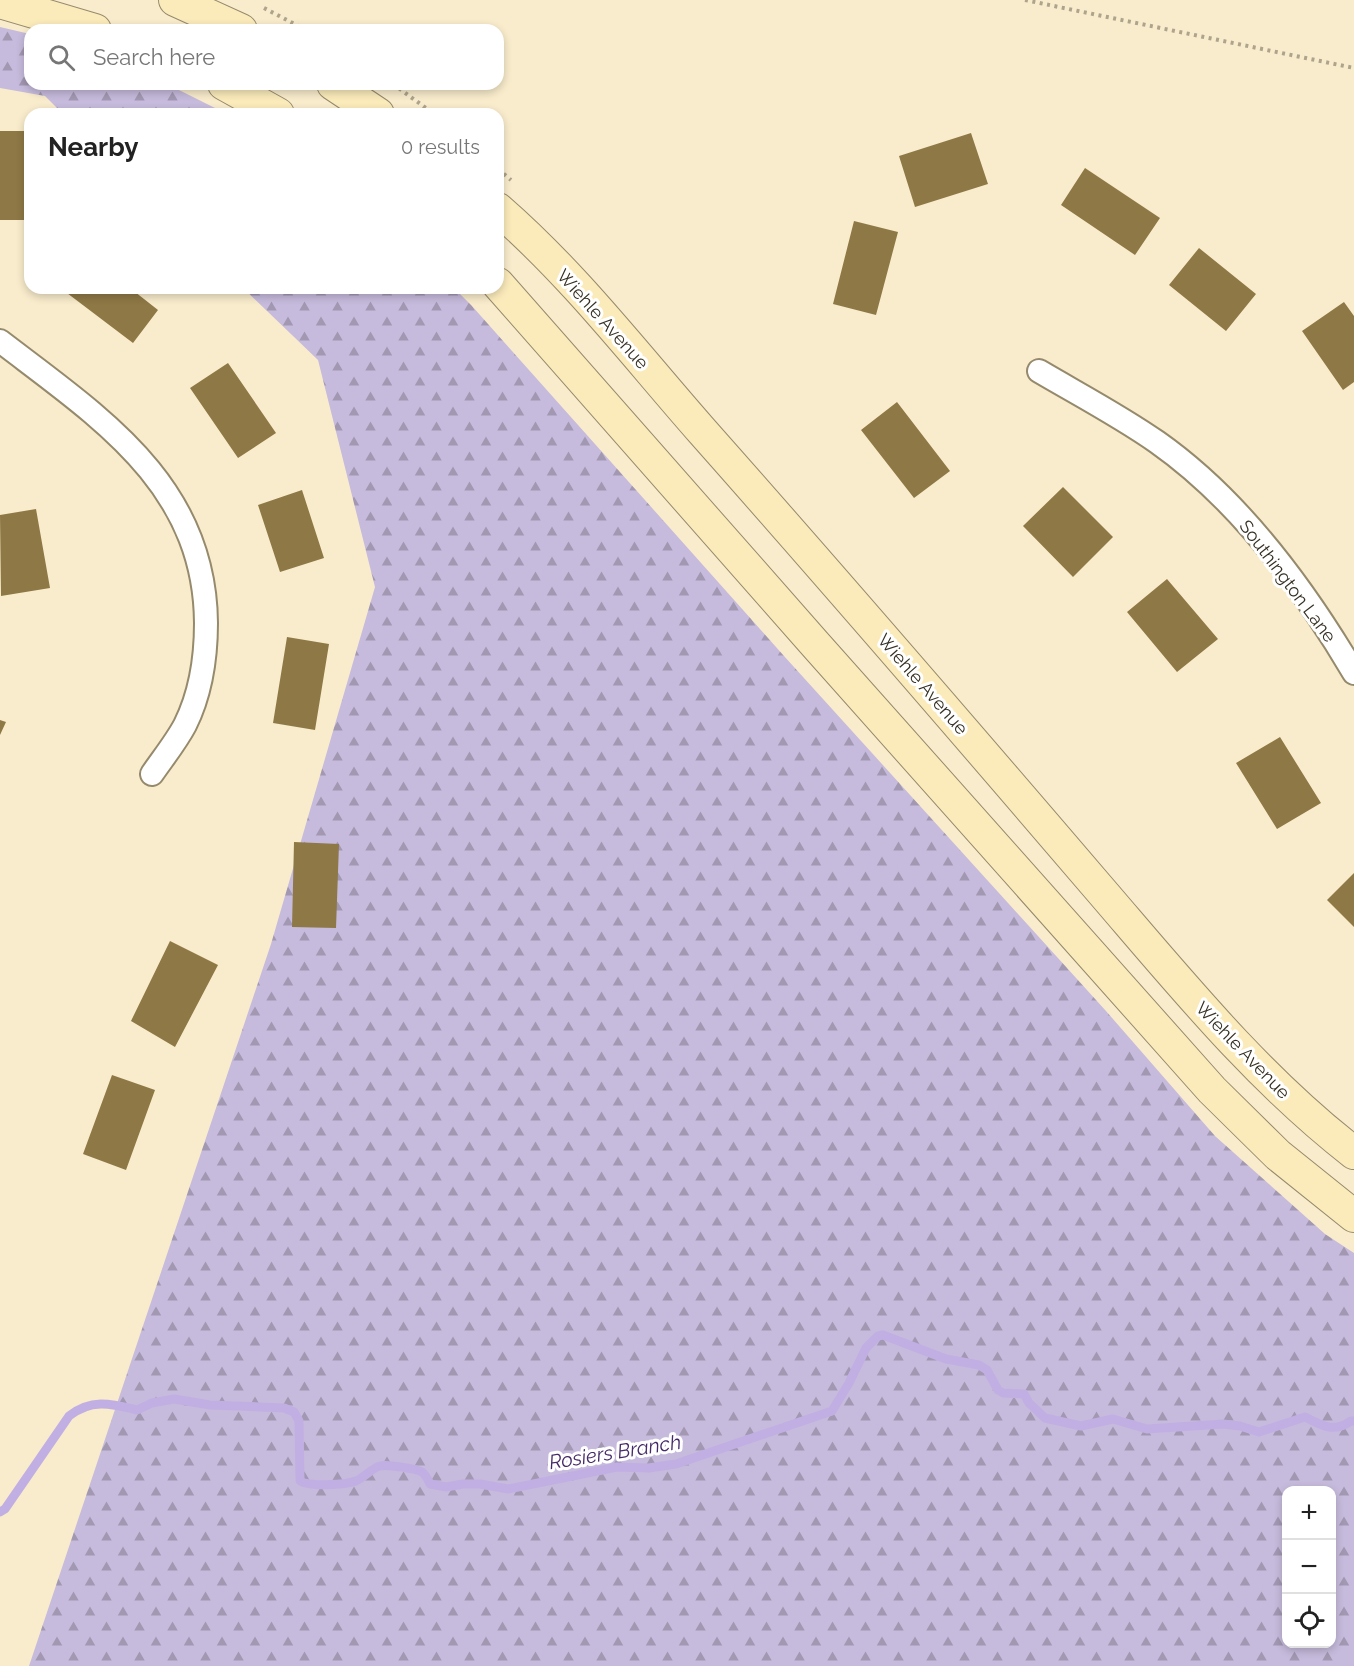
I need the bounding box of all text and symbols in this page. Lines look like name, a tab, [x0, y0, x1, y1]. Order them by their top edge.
search box	[24, 24, 504, 90]
icon: search	[45, 41, 78, 74]
text: Search here	[93, 44, 215, 70]
text: Nearby	[48, 132, 138, 162]
text: 0 results	[401, 135, 480, 159]
street label: Wiehle Avenue	[553, 265, 653, 373]
street label: Southington Lane	[1235, 516, 1341, 647]
street label: Wiehle Avenue	[874, 629, 973, 739]
street label: Wiehle Avenue	[1192, 997, 1295, 1103]
water label: Rosiers Branch	[547, 1430, 683, 1474]
map controls	[1282, 1486, 1336, 1648]
button: +	[1282, 1486, 1336, 1540]
button: −	[1282, 1540, 1336, 1594]
button: locate	[1282, 1594, 1336, 1648]

